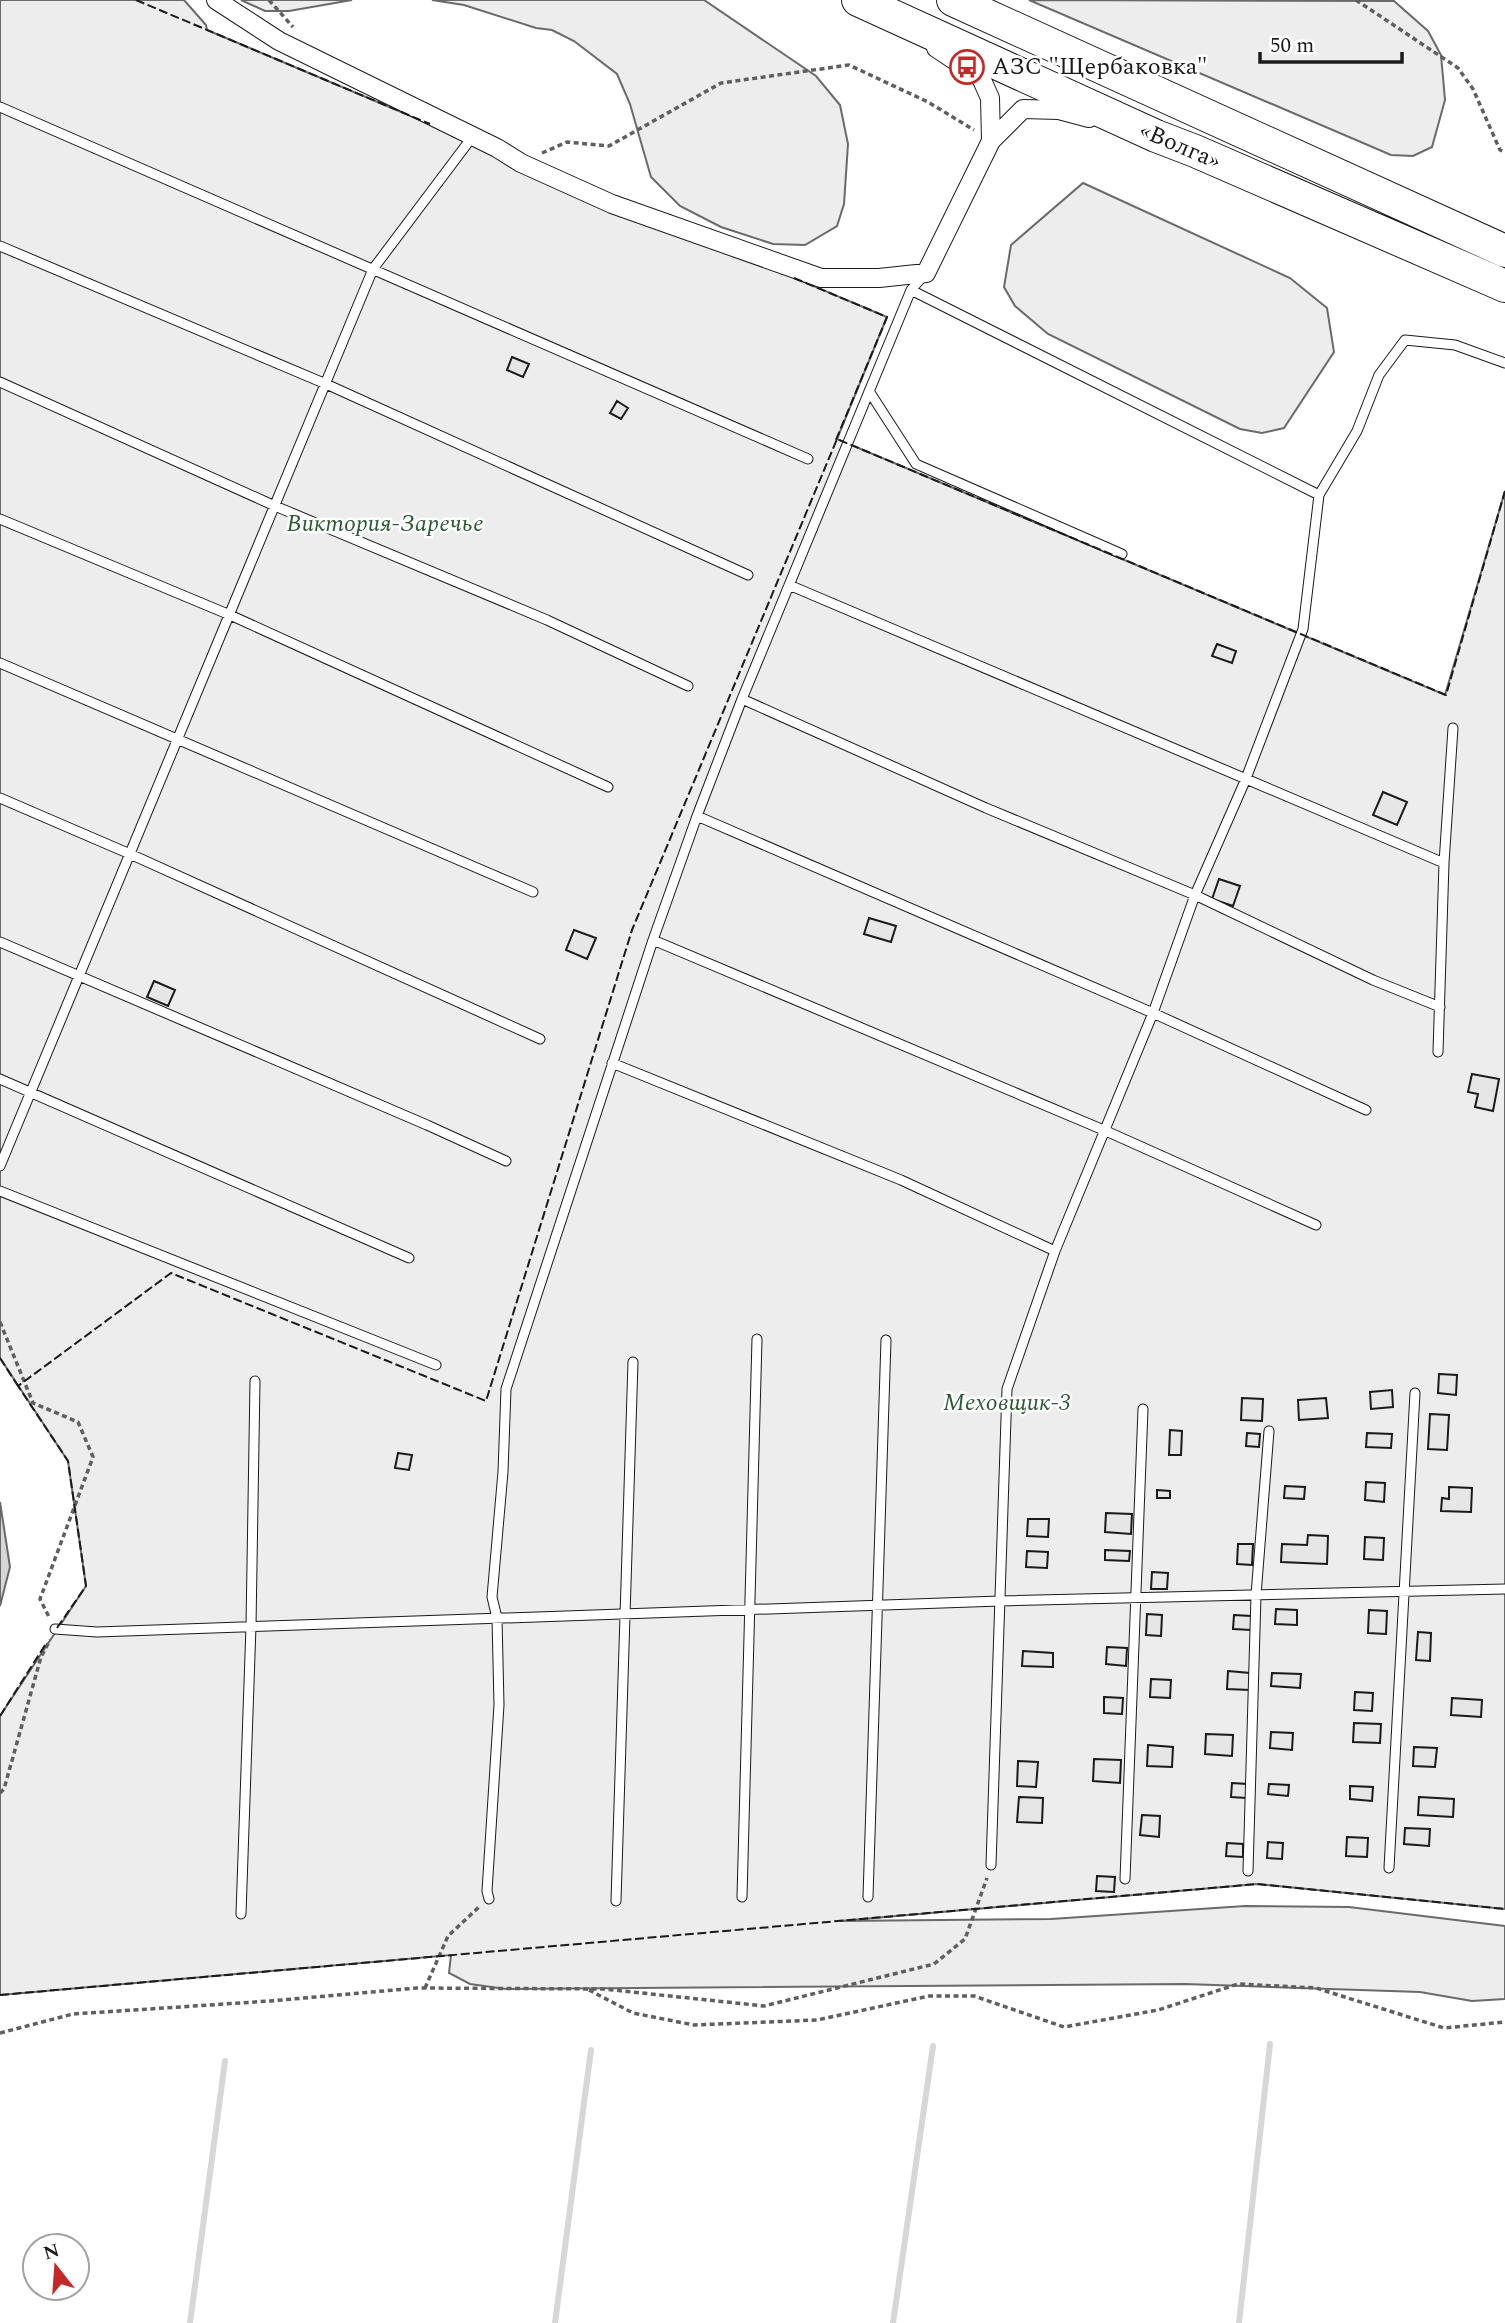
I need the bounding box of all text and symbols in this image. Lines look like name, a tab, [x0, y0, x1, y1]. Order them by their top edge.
scale bar	[1260, 21, 1402, 65]
text: 50 m	[1270, 30, 1314, 62]
bus stop icon: АЗС "Щербаковка"	[948, 48, 986, 86]
place label: АЗС "Щербаковка"	[992, 49, 1208, 85]
street label: «Волга»	[1134, 113, 1226, 179]
park label: Виктория-Заречье	[286, 506, 484, 542]
park label: Меховщик-3	[943, 1385, 1071, 1421]
north arrow	[21, 2232, 91, 2302]
text: N	[40, 2236, 63, 2268]

